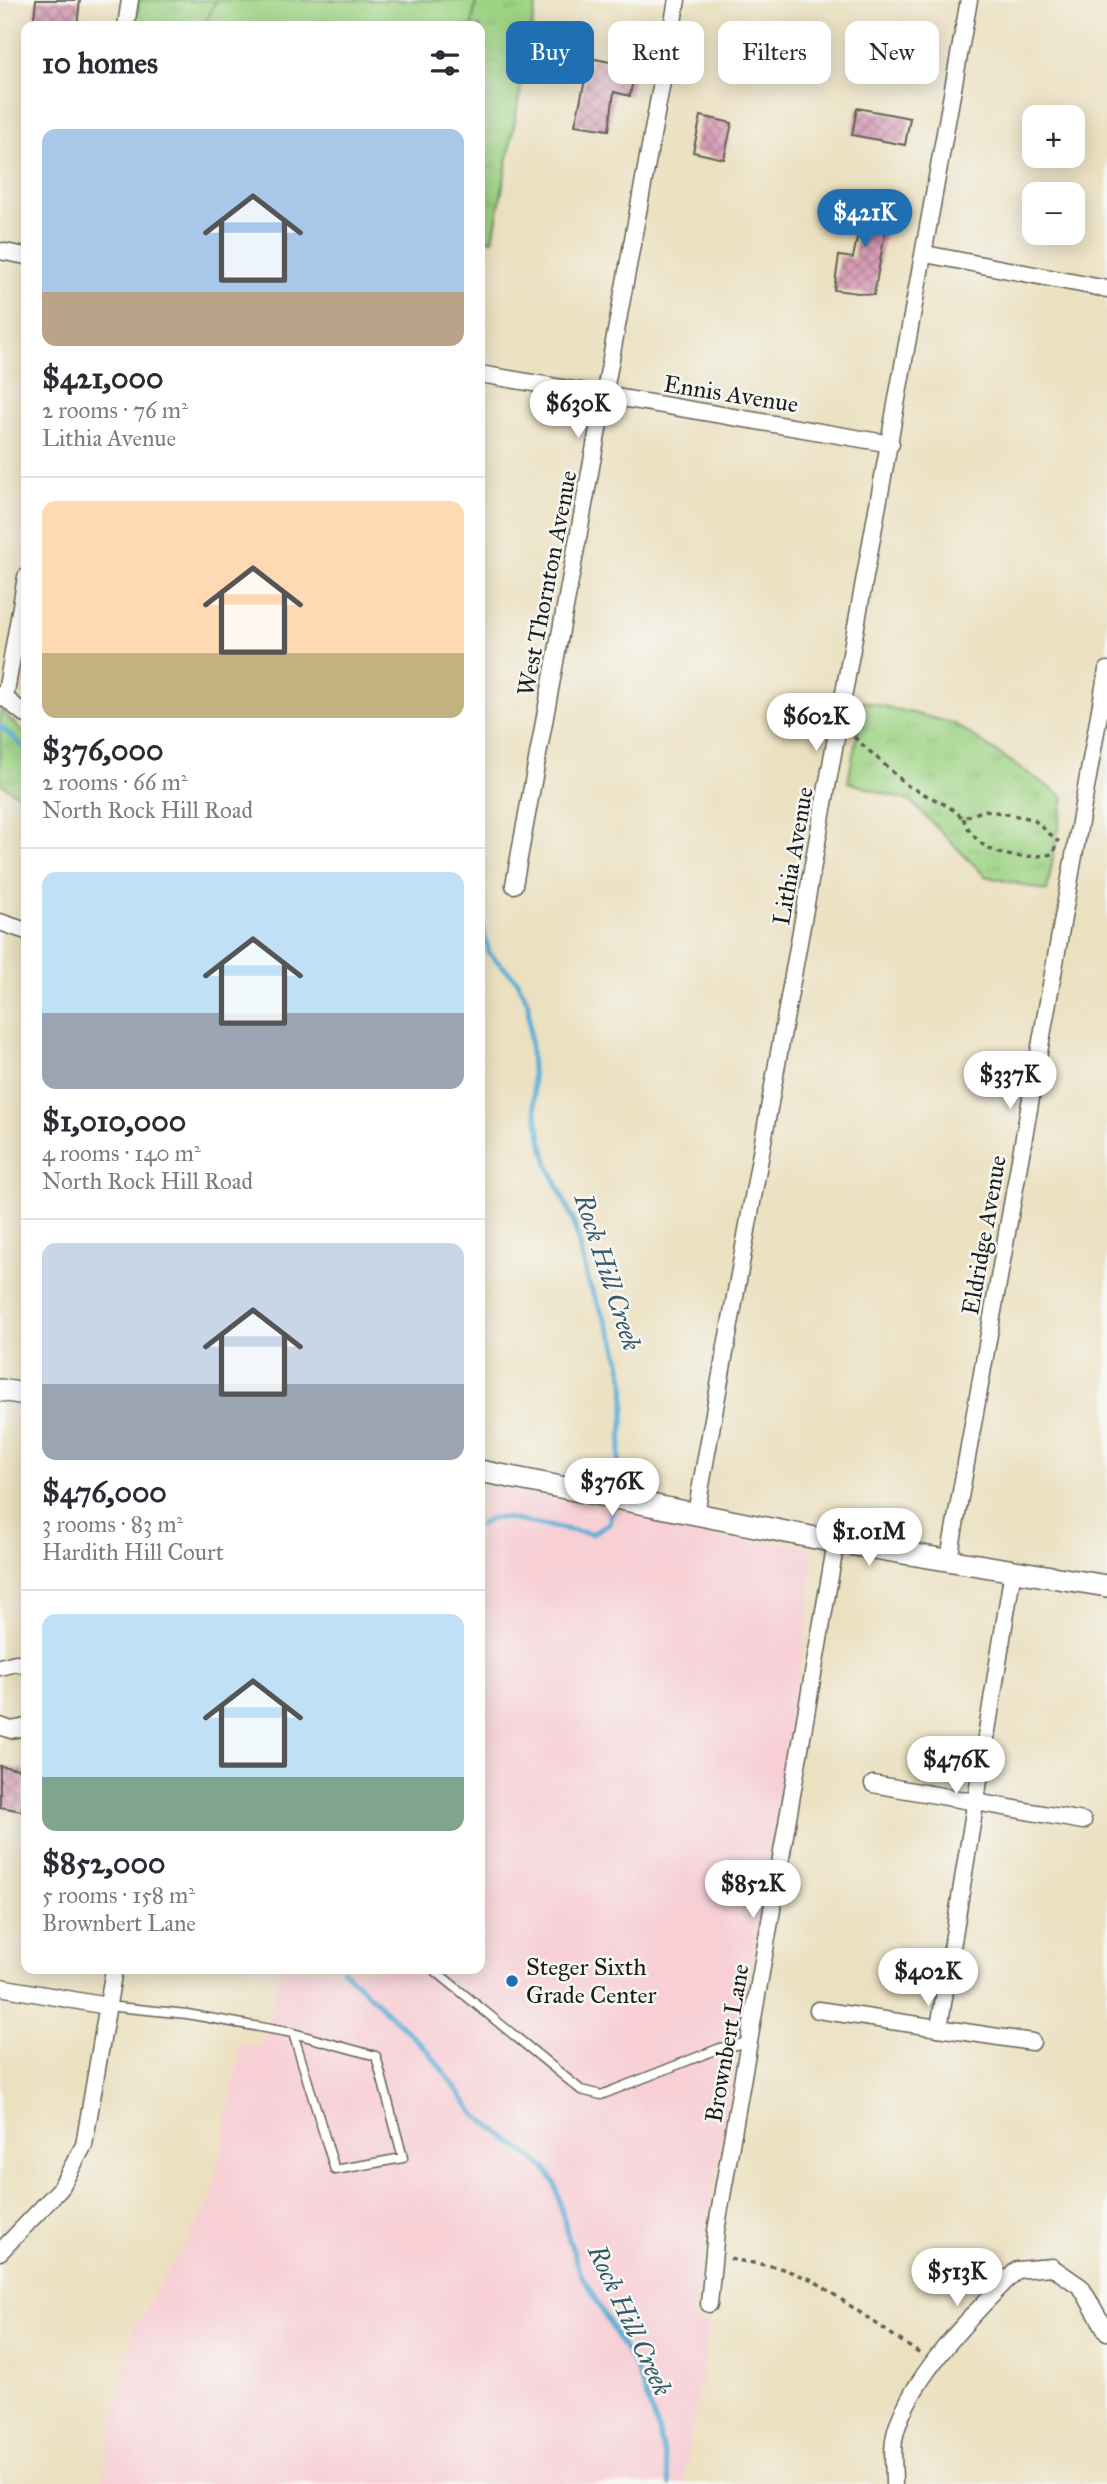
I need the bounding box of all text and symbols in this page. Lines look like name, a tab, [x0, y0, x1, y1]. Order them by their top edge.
chip: Buy	[506, 21, 594, 84]
chip: Rent	[608, 21, 704, 84]
chip: Filters	[718, 21, 831, 84]
chip: New	[845, 21, 939, 84]
icon: filters	[426, 44, 464, 82]
text: 10 homes	[42, 45, 158, 81]
map controls	[1022, 105, 1085, 245]
button: +	[1022, 105, 1085, 168]
icon: home	[190, 175, 316, 301]
button: −	[1022, 182, 1085, 245]
pin: $421K	[816, 190, 914, 249]
text: $421K	[833, 198, 897, 226]
text: $421,000	[42, 360, 164, 396]
street label: Ennis Avenue	[662, 369, 800, 419]
pin: $630K	[529, 380, 627, 440]
text: $630K	[546, 389, 610, 417]
text: 2 rooms · 76 m²	[42, 396, 188, 424]
text: Lithia Avenue	[42, 424, 176, 452]
street label: West Thornton Avenue	[510, 468, 584, 698]
icon: home	[190, 547, 316, 673]
pin: $602K	[767, 694, 865, 753]
text: $602K	[783, 702, 849, 730]
text: $376,000	[42, 732, 163, 768]
text: 2 rooms · 66 m²	[42, 768, 187, 796]
street label: Lithia Avenue	[766, 784, 820, 928]
text: North Rock Hill Road	[42, 796, 253, 824]
icon: home	[190, 918, 316, 1044]
pin: $337K	[961, 1052, 1059, 1111]
text: $337K	[980, 1060, 1040, 1088]
text: $1,010,000	[42, 1103, 186, 1139]
text: 4 rooms · 140 m²	[42, 1139, 201, 1167]
street label: Eldridge Avenue	[955, 1153, 1013, 1317]
text: North Rock Hill Road	[42, 1167, 253, 1195]
water label: Rock Hill Creek	[567, 1189, 649, 1355]
icon: home	[190, 1289, 316, 1415]
pin: $376K	[563, 1458, 661, 1518]
text: $376K	[580, 1467, 644, 1495]
text: $476,000	[42, 1474, 167, 1510]
pin: $1.01M	[812, 1508, 926, 1568]
text: 3 rooms · 83 m²	[42, 1510, 183, 1538]
text: $1.01M	[832, 1517, 906, 1545]
text: Hardith Hill Court	[42, 1538, 224, 1566]
icon: home	[190, 1660, 316, 1786]
pin: $476K	[907, 1736, 1005, 1796]
text: $476K	[923, 1745, 989, 1773]
text: $852,000	[42, 1845, 165, 1881]
pin: $852K	[704, 1860, 802, 1920]
text: $852K	[721, 1869, 785, 1897]
text: 5 rooms · 158 m²	[42, 1881, 195, 1909]
text: Brownbert Lane	[42, 1909, 196, 1937]
pin: $402K	[879, 1948, 977, 2008]
place label: Steger Sixth Grade Center	[526, 1952, 657, 2010]
text: $402K	[894, 1957, 962, 1985]
street label: Brownbert Lane	[698, 1961, 756, 2125]
marker: Steger Sixth Grade Center	[504, 1973, 520, 1989]
water label: Rock Hill Creek	[581, 2238, 679, 2401]
pin: $513K	[908, 2248, 1006, 2308]
text: $513K	[927, 2257, 987, 2285]

